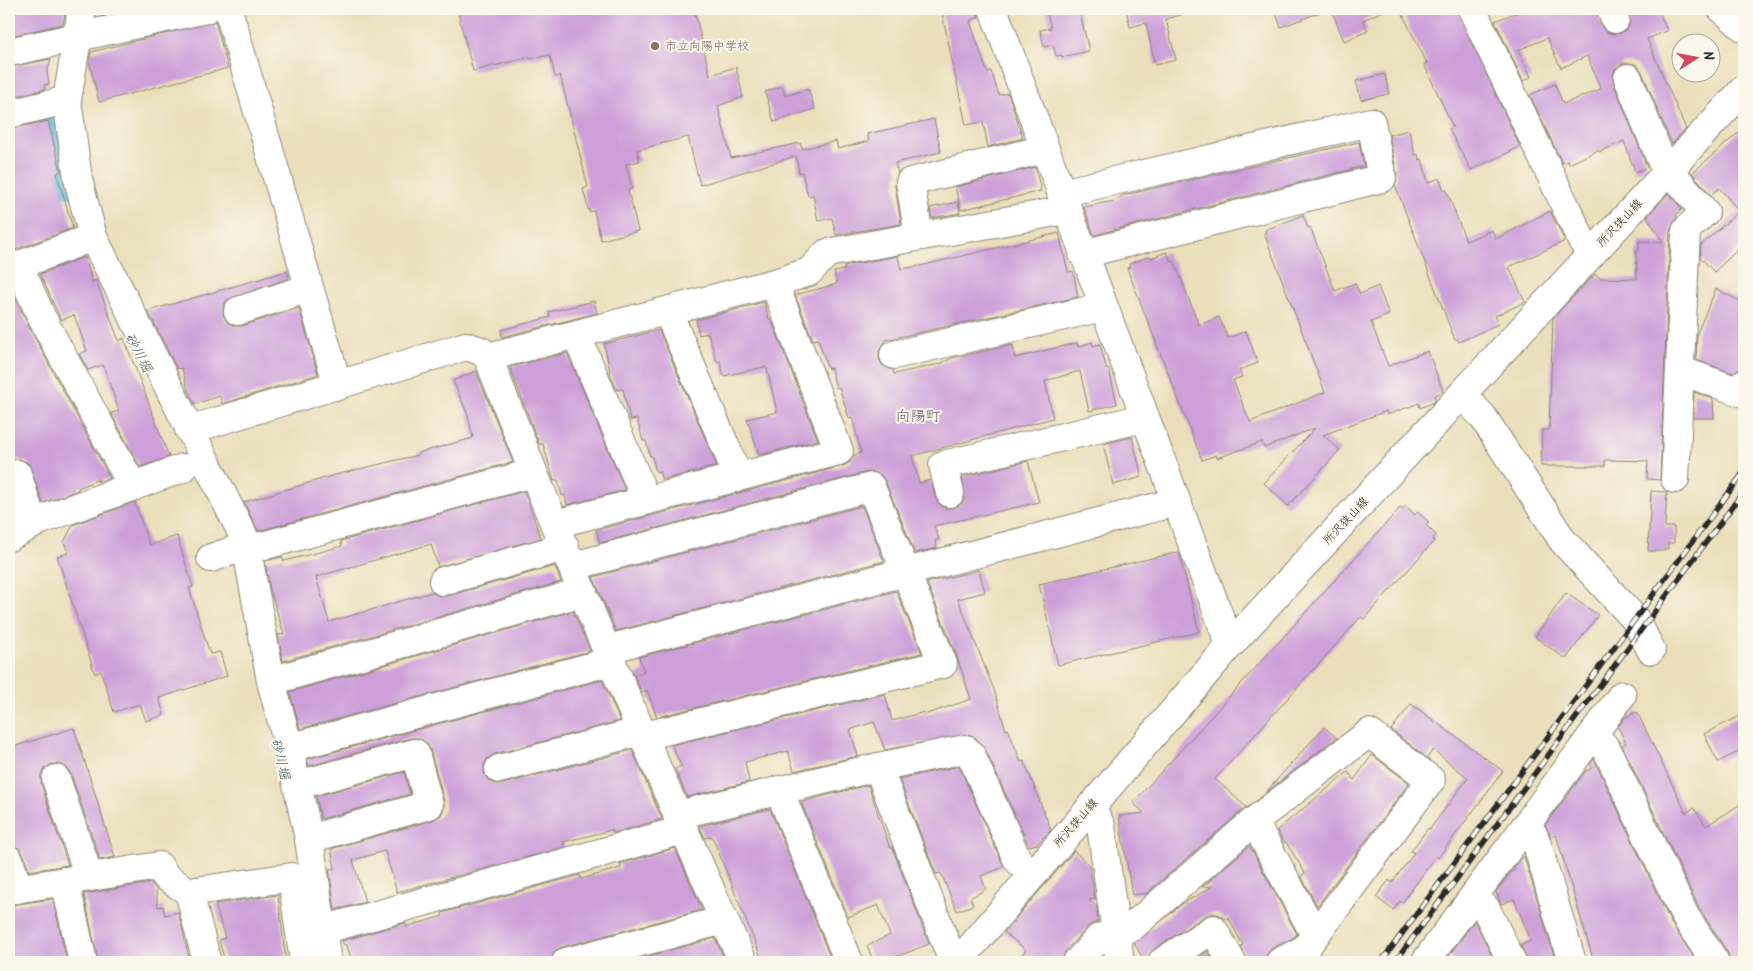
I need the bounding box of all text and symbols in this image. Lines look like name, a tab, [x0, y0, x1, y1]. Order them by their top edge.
north arrow	[1670, 32, 1720, 82]
place label: 市立向陽中学校	[665, 37, 749, 56]
marker: 市立向陽中学校	[649, 40, 661, 52]
text: N	[1696, 49, 1719, 62]
street label: 所沢狭山線	[1593, 195, 1647, 251]
water label: 砂川堀	[118, 329, 158, 378]
district label: 向陽町	[895, 405, 941, 429]
street label: 所沢狭山線	[1319, 493, 1373, 549]
water label: 砂川堀	[264, 736, 296, 783]
street label: 所沢狭山線	[1049, 794, 1103, 852]

